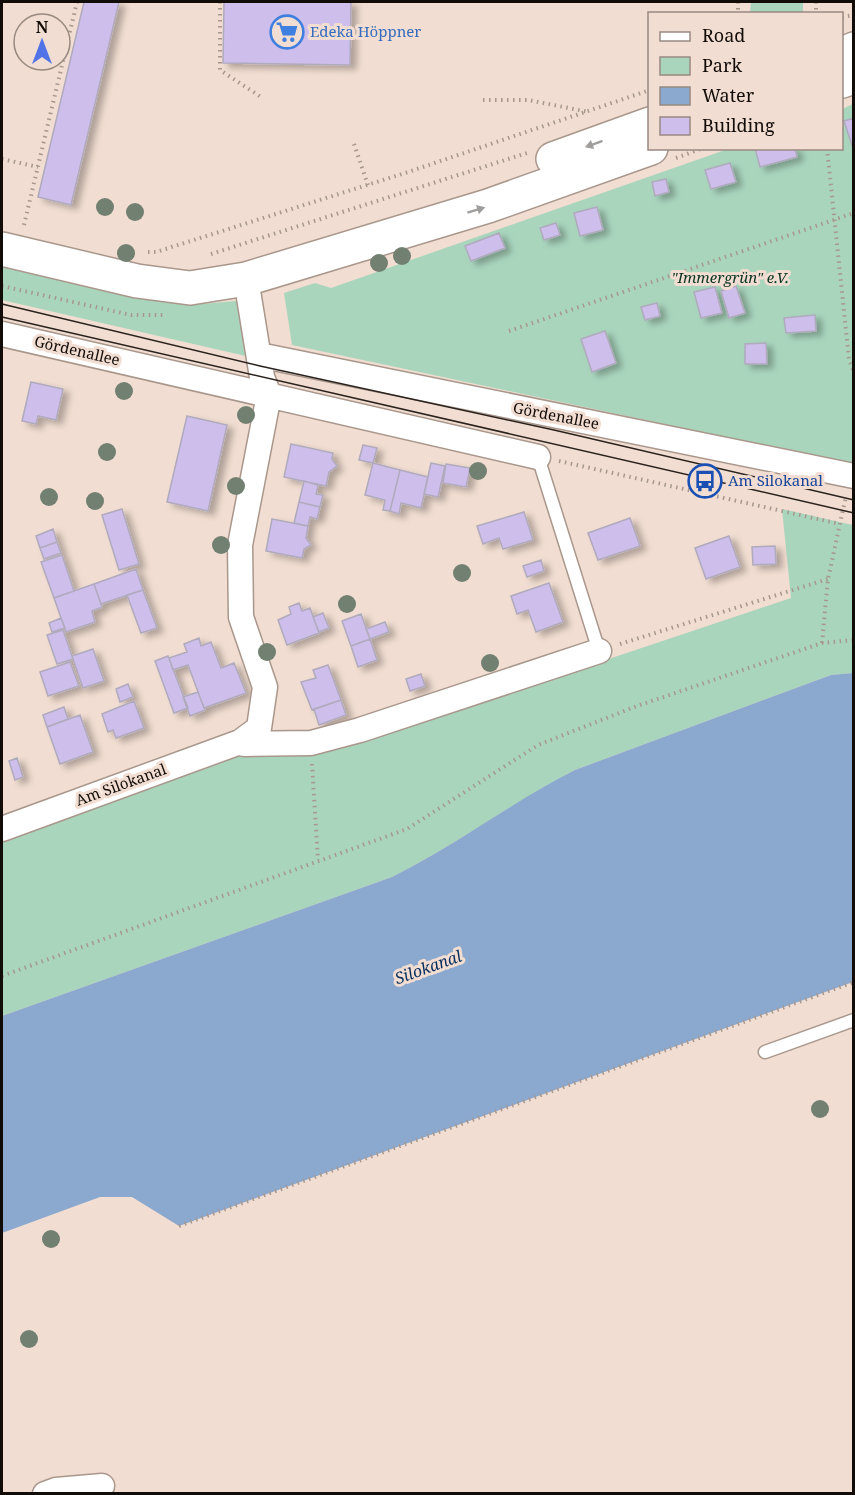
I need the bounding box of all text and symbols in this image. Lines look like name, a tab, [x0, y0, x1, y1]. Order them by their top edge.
north arrow	[12, 12, 72, 72]
legend	[648, 12, 843, 150]
supermarket icon: Edeka Höppner	[269, 14, 305, 50]
text: N	[36, 16, 49, 38]
place label: Edeka Höppner	[310, 21, 421, 41]
text: Road	[702, 23, 745, 47]
text: Park	[702, 53, 742, 77]
text: Water	[702, 83, 755, 107]
text: Building	[702, 113, 775, 137]
one-way arrow	[585, 139, 603, 149]
one-way arrow	[467, 205, 485, 214]
park label: "Immergrün" e.V.	[671, 267, 789, 287]
street label: Gördenallee	[33, 330, 122, 370]
street label: Gördenallee	[512, 397, 601, 433]
bus stop icon: Am Silokanal	[687, 463, 723, 499]
place label: Am Silokanal	[728, 470, 823, 490]
street label: Am Silokanal	[73, 758, 169, 810]
water label: Silokanal	[391, 945, 465, 989]

